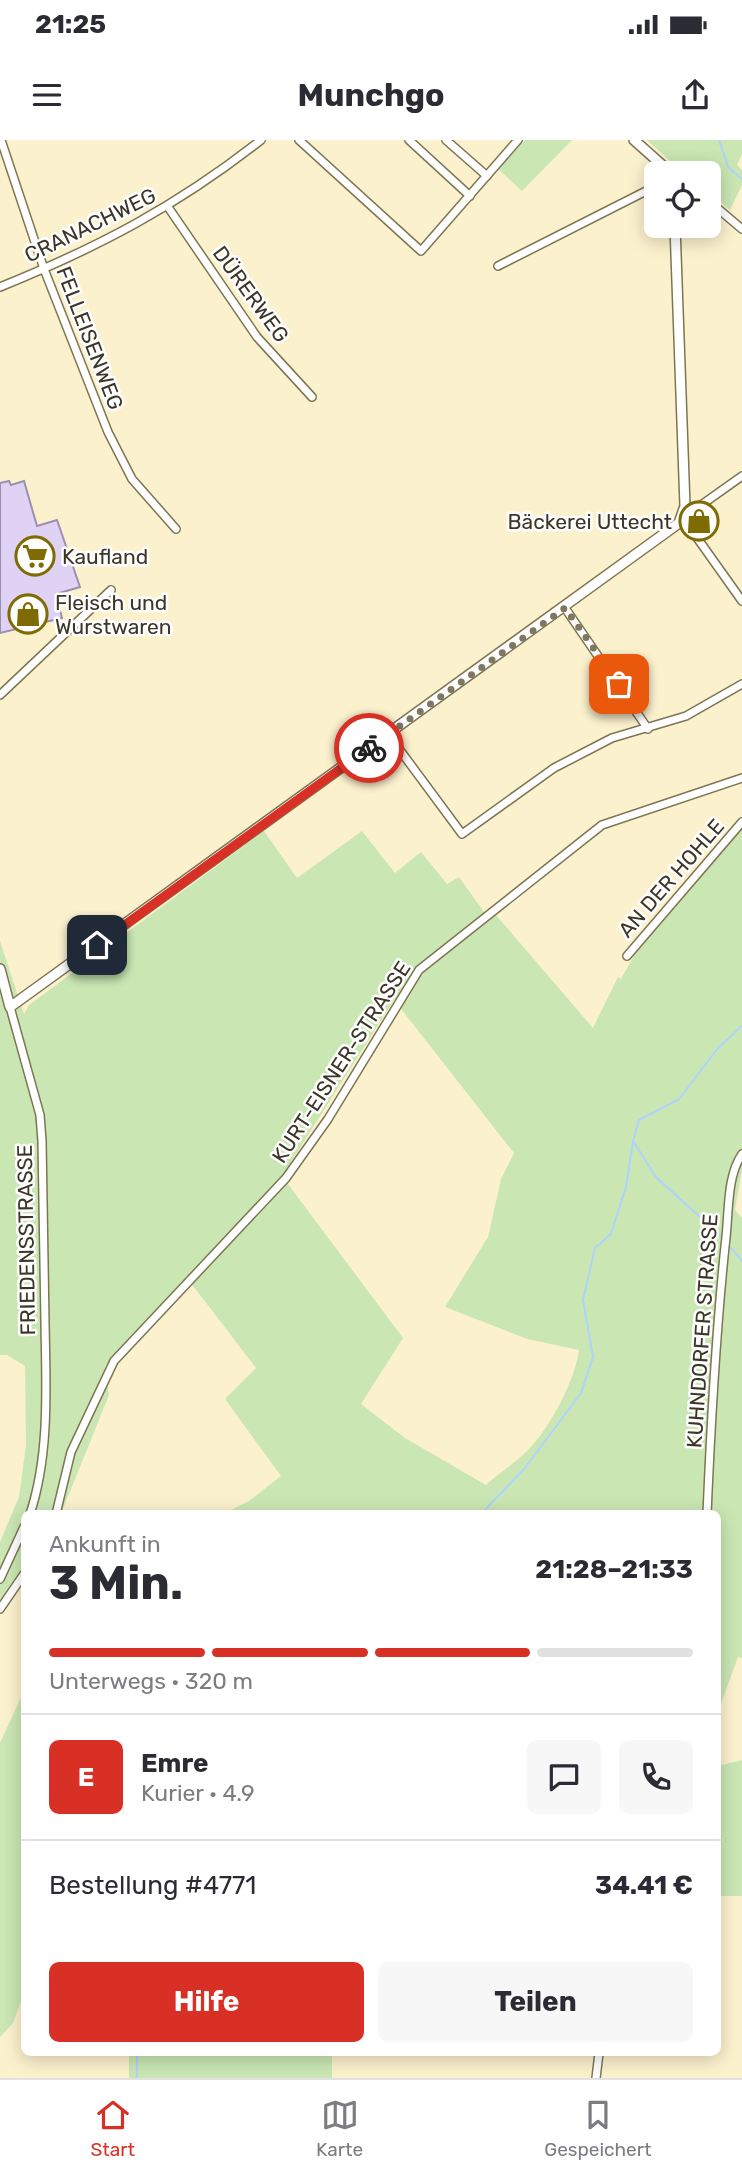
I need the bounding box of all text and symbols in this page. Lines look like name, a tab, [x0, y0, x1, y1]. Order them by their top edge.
text: 21:25	[35, 9, 106, 40]
icon: menu	[28, 76, 66, 114]
text: Munchgo	[297, 76, 445, 114]
icon: share	[676, 76, 714, 114]
map controls	[644, 161, 721, 238]
button: locate	[644, 161, 721, 238]
street label: CRANACHWEG	[20, 182, 160, 268]
street label: DÜRERWEG	[208, 241, 294, 347]
street label: FELLEISENWEG	[51, 263, 129, 413]
shop icon: Bäckerei Uttecht	[678, 500, 720, 542]
place label: Bäckerei Uttecht	[508, 509, 672, 534]
supermarket icon: Kaufland	[14, 535, 56, 577]
place label: Kaufland	[62, 544, 148, 569]
place label: Fleisch und Wurstwaren	[55, 590, 172, 639]
shop icon: Fleisch und Wurstwaren	[7, 593, 49, 635]
pin	[589, 654, 649, 714]
icon: bag	[600, 665, 638, 703]
courier	[334, 713, 404, 783]
icon: bike	[350, 729, 388, 767]
street label: AN DER HOHLE	[613, 814, 729, 942]
pin	[67, 915, 127, 975]
icon: home	[78, 926, 116, 964]
street label: KURT-EISNER-STRASSE	[266, 957, 416, 1167]
street label: FRIEDENSSTRASSE	[12, 1144, 40, 1336]
street label: KUHNDORFER STRASSE	[681, 1213, 723, 1449]
text: Ankunft in	[49, 1530, 161, 1558]
text: 21:28–21:33	[535, 1554, 693, 1585]
text: 3 Min.	[49, 1556, 183, 1611]
text: Unterwegs · 320 m	[49, 1667, 253, 1695]
button: chat	[527, 1740, 601, 1814]
button: phone	[619, 1740, 693, 1814]
text: Emre	[141, 1748, 209, 1779]
text: E	[78, 1762, 94, 1793]
text: Kurier · 4.9	[141, 1779, 255, 1807]
text: Bestellung #4771	[49, 1870, 256, 1901]
text: 34.41 €	[595, 1870, 693, 1901]
button: Hilfe	[49, 1962, 364, 2042]
button: Teilen	[378, 1962, 693, 2042]
tab: Start	[91, 2096, 135, 2161]
tab: Karte	[316, 2096, 363, 2161]
tab: Gespeichert	[544, 2096, 651, 2161]

